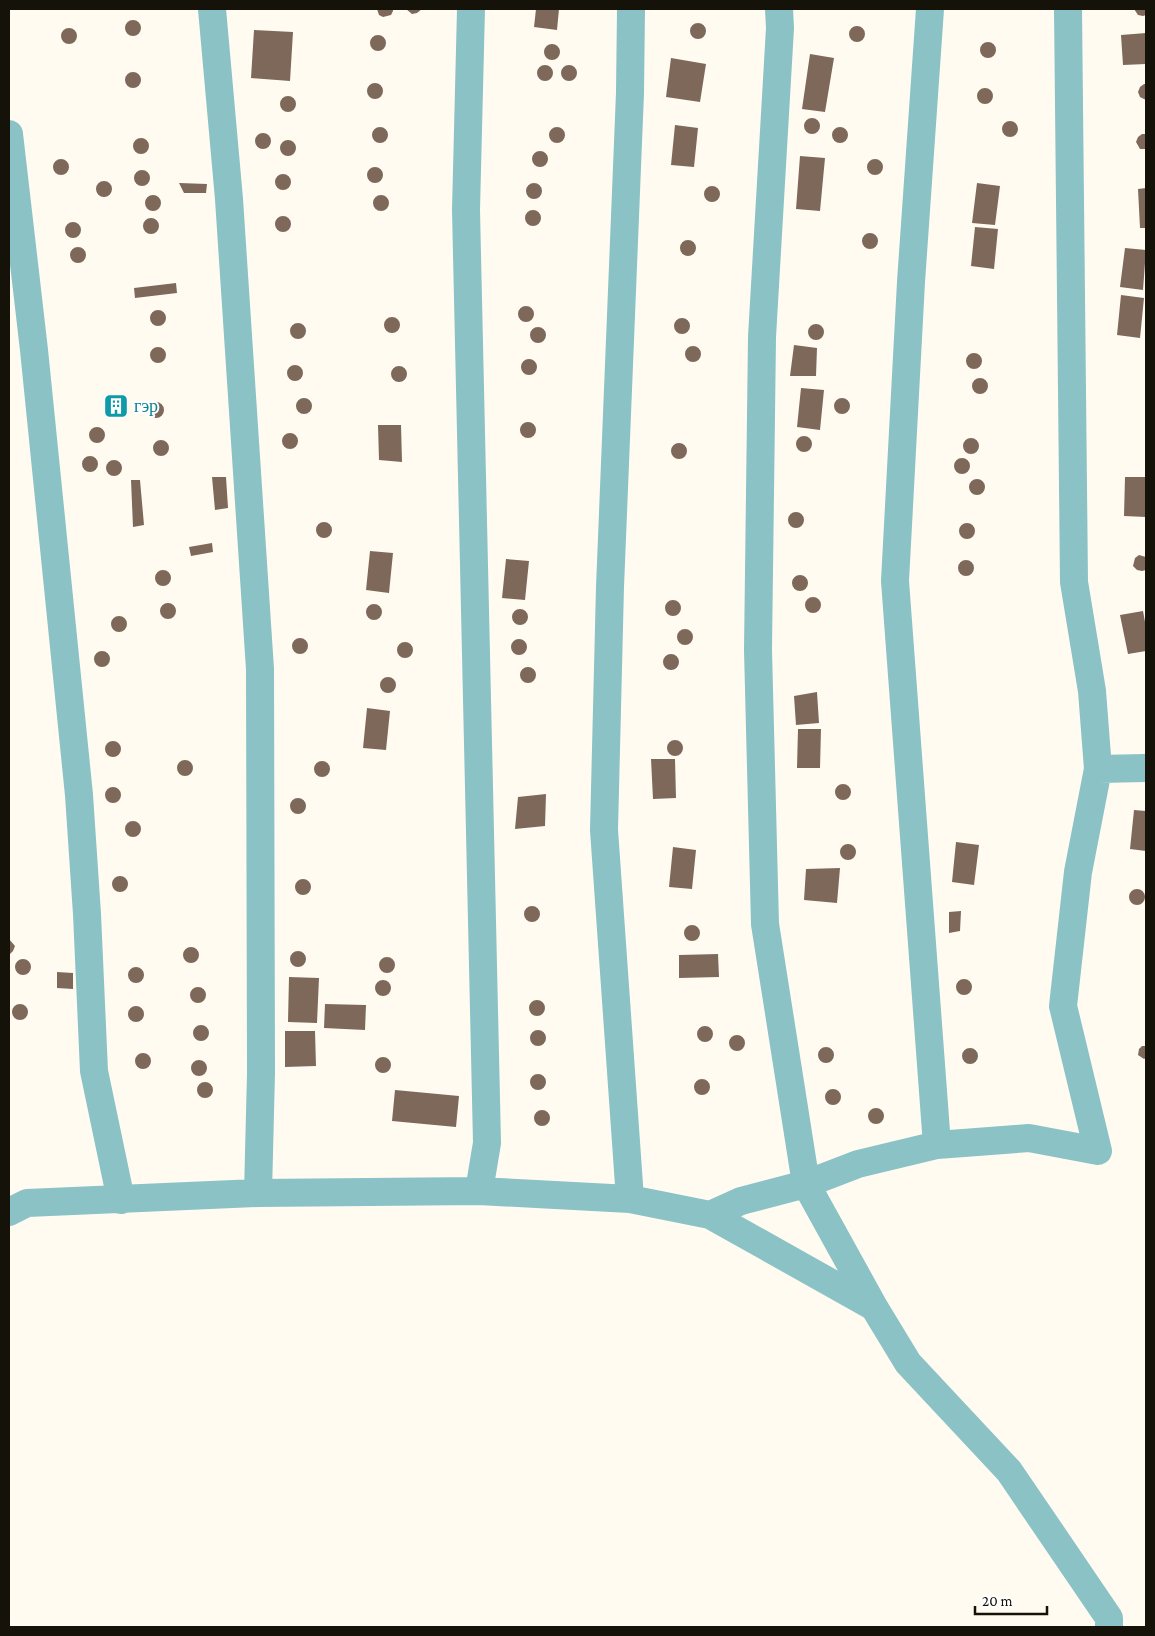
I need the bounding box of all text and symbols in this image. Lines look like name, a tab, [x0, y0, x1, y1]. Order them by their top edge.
building icon: гэр	[103, 393, 129, 419]
place label: гэр	[134, 396, 158, 416]
scale bar	[975, 1584, 1048, 1616]
text: 20 m	[982, 1593, 1013, 1609]

